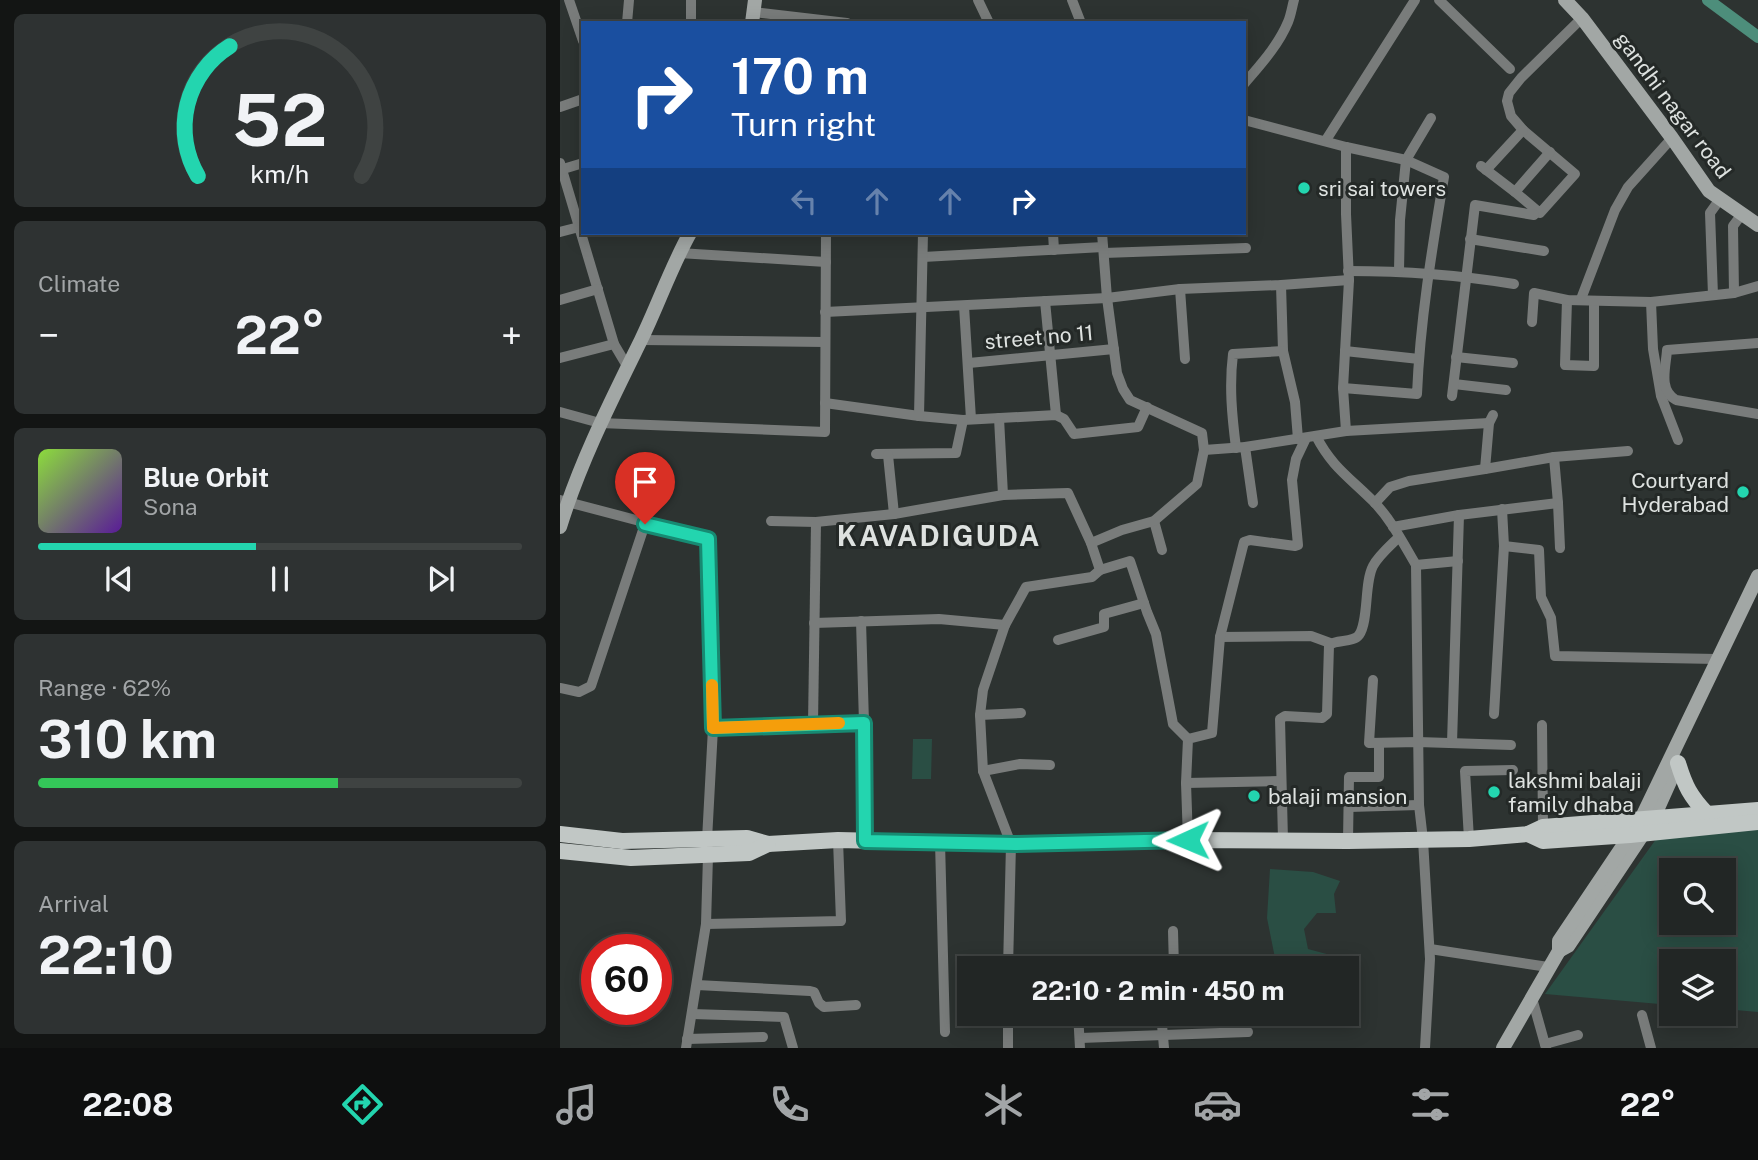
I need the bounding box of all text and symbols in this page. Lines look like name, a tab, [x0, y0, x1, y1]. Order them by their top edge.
street label: gandhi nagar road	[1610, 27, 1736, 183]
text: 170 m	[731, 47, 869, 105]
icon: right	[616, 49, 707, 140]
text: 52	[232, 78, 328, 163]
text: Turn right	[731, 106, 876, 143]
text: km/h	[251, 159, 309, 189]
place label: sri sai towers	[1318, 176, 1446, 201]
marker: sri sai towers	[1296, 180, 1312, 196]
icon: left	[785, 182, 823, 220]
icon: ahead	[858, 182, 896, 220]
icon: ahead	[931, 182, 969, 220]
icon: right	[1004, 182, 1042, 220]
text: Climate	[38, 270, 120, 297]
text: 22°	[235, 305, 325, 366]
text: −	[38, 313, 59, 358]
text: +	[501, 313, 522, 358]
street label: street no 11	[984, 320, 1094, 354]
pin	[615, 452, 675, 524]
text: Blue Orbit	[143, 462, 269, 493]
icon: arrive	[626, 463, 664, 501]
place label: Courtyard Hyderabad	[1621, 468, 1729, 517]
marker: Courtyard Hyderabad	[1735, 484, 1751, 500]
text: Sona	[143, 493, 197, 520]
district label: KAVADIGUDA	[837, 519, 1041, 552]
icon: previous	[100, 560, 138, 598]
icon: pause	[261, 560, 299, 598]
icon: next	[422, 560, 460, 598]
text: Range · 62%	[38, 674, 171, 701]
text: 310 km	[38, 709, 217, 770]
place label: lakshmi balaji family dhaba	[1508, 768, 1641, 817]
place label: balaji mansion	[1268, 784, 1407, 809]
marker: lakshmi balaji family dhaba	[1486, 784, 1502, 800]
marker: balaji mansion	[1246, 788, 1262, 804]
position arrow	[1151, 803, 1225, 877]
map controls	[1659, 858, 1736, 1026]
button: search	[1659, 858, 1736, 935]
text: Arrival	[38, 890, 109, 917]
text: 22:10	[38, 925, 174, 986]
speed limit sign: 60	[581, 934, 672, 1025]
button: layers	[1659, 949, 1736, 1026]
text: 22:10 · 2 min · 450 m	[1032, 975, 1284, 1006]
icon: directions	[338, 1080, 387, 1129]
icon: music	[552, 1080, 601, 1129]
icon: phone	[765, 1080, 814, 1129]
icon: climate	[979, 1080, 1028, 1129]
icon: car	[1193, 1080, 1242, 1129]
icon: filters	[1406, 1080, 1455, 1129]
text: 22:08	[82, 1086, 174, 1123]
text: 22°	[1620, 1086, 1676, 1123]

